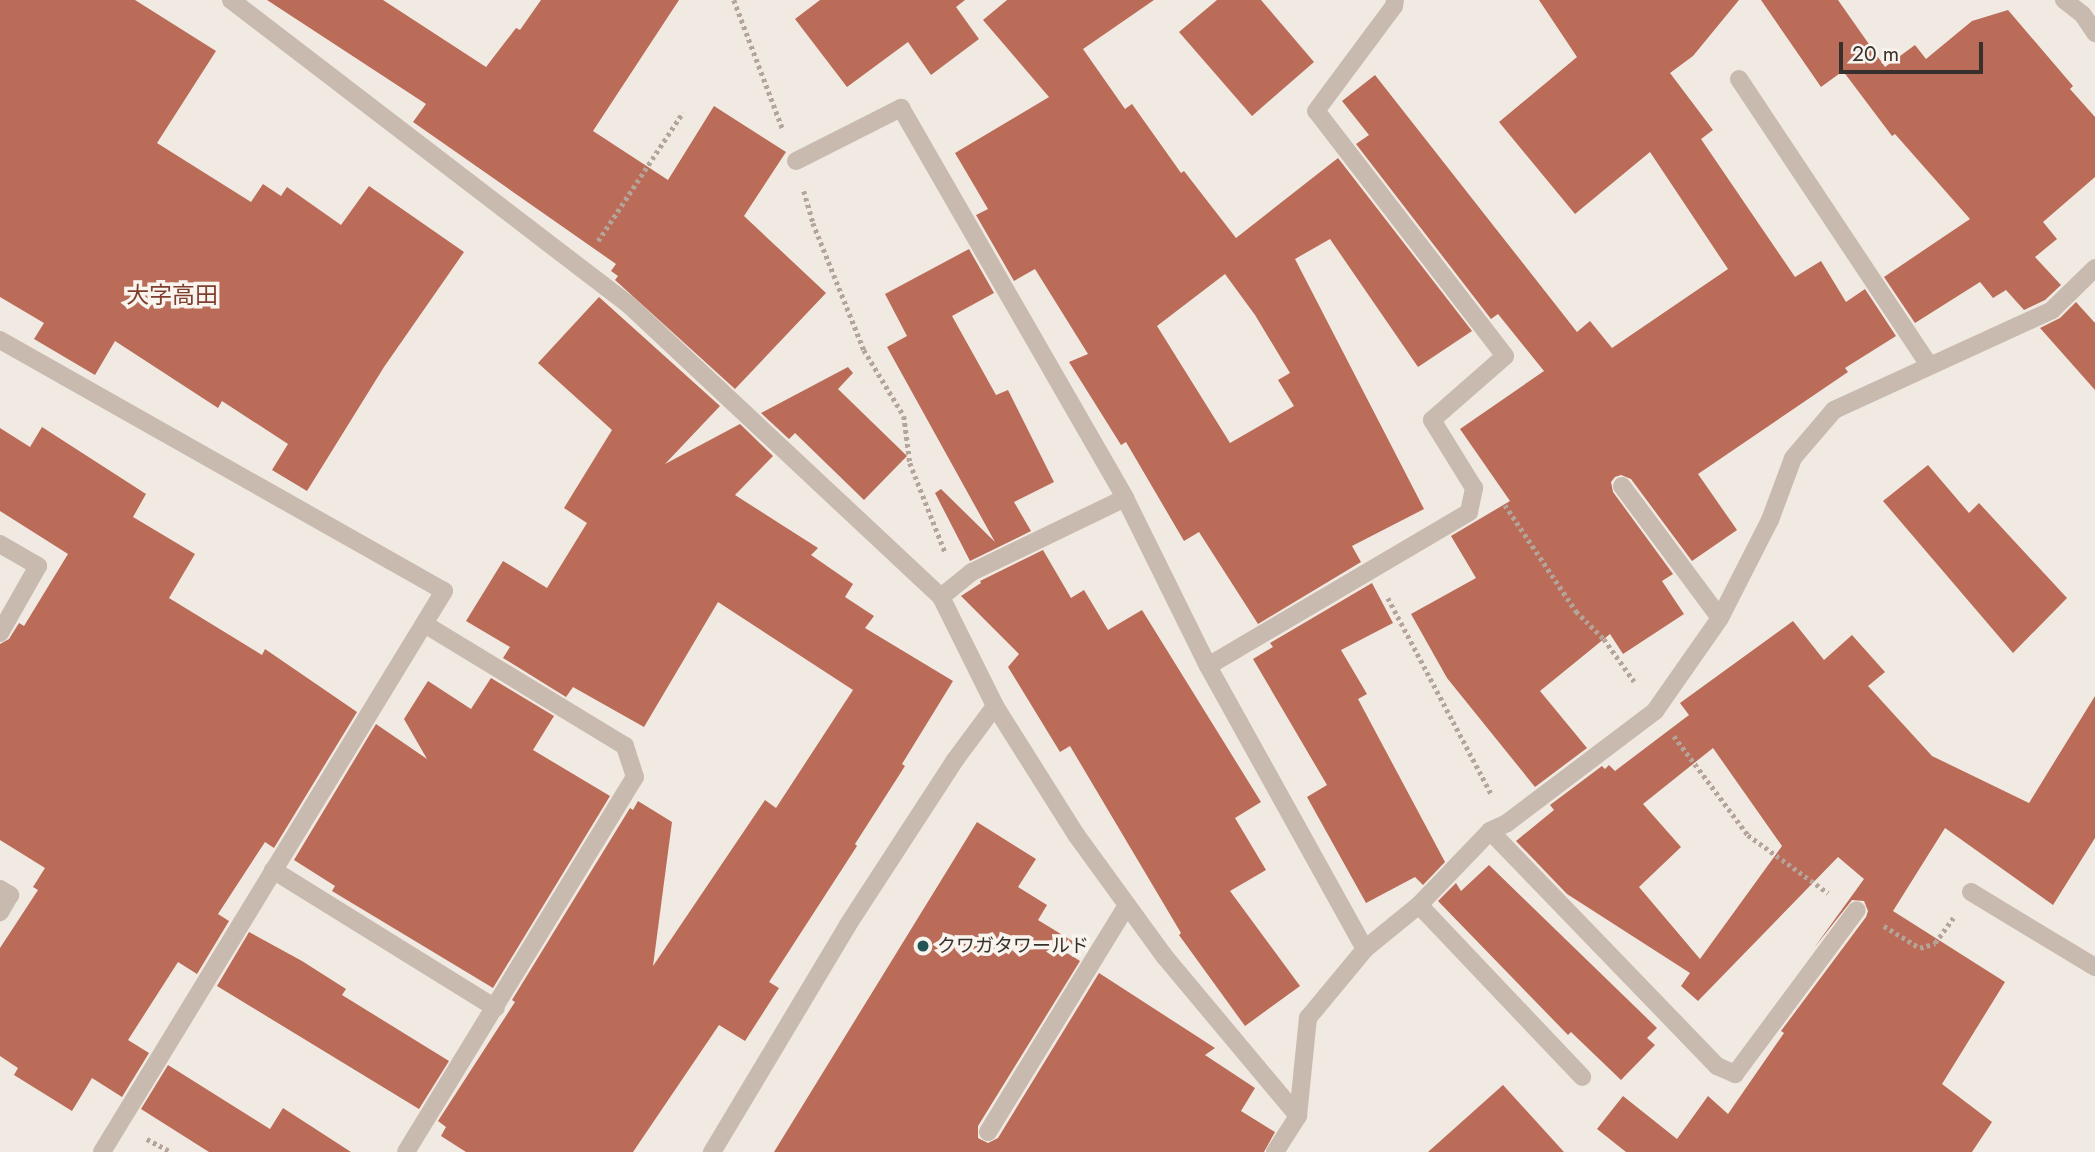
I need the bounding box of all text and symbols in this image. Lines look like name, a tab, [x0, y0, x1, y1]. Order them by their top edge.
scale bar	[1843, 28, 1986, 72]
text: 20 m	[1852, 39, 1899, 69]
district label: 大字高田	[126, 281, 218, 309]
place label: クワガタワールド	[937, 935, 1089, 957]
marker: クワガタワールド	[915, 938, 931, 954]

